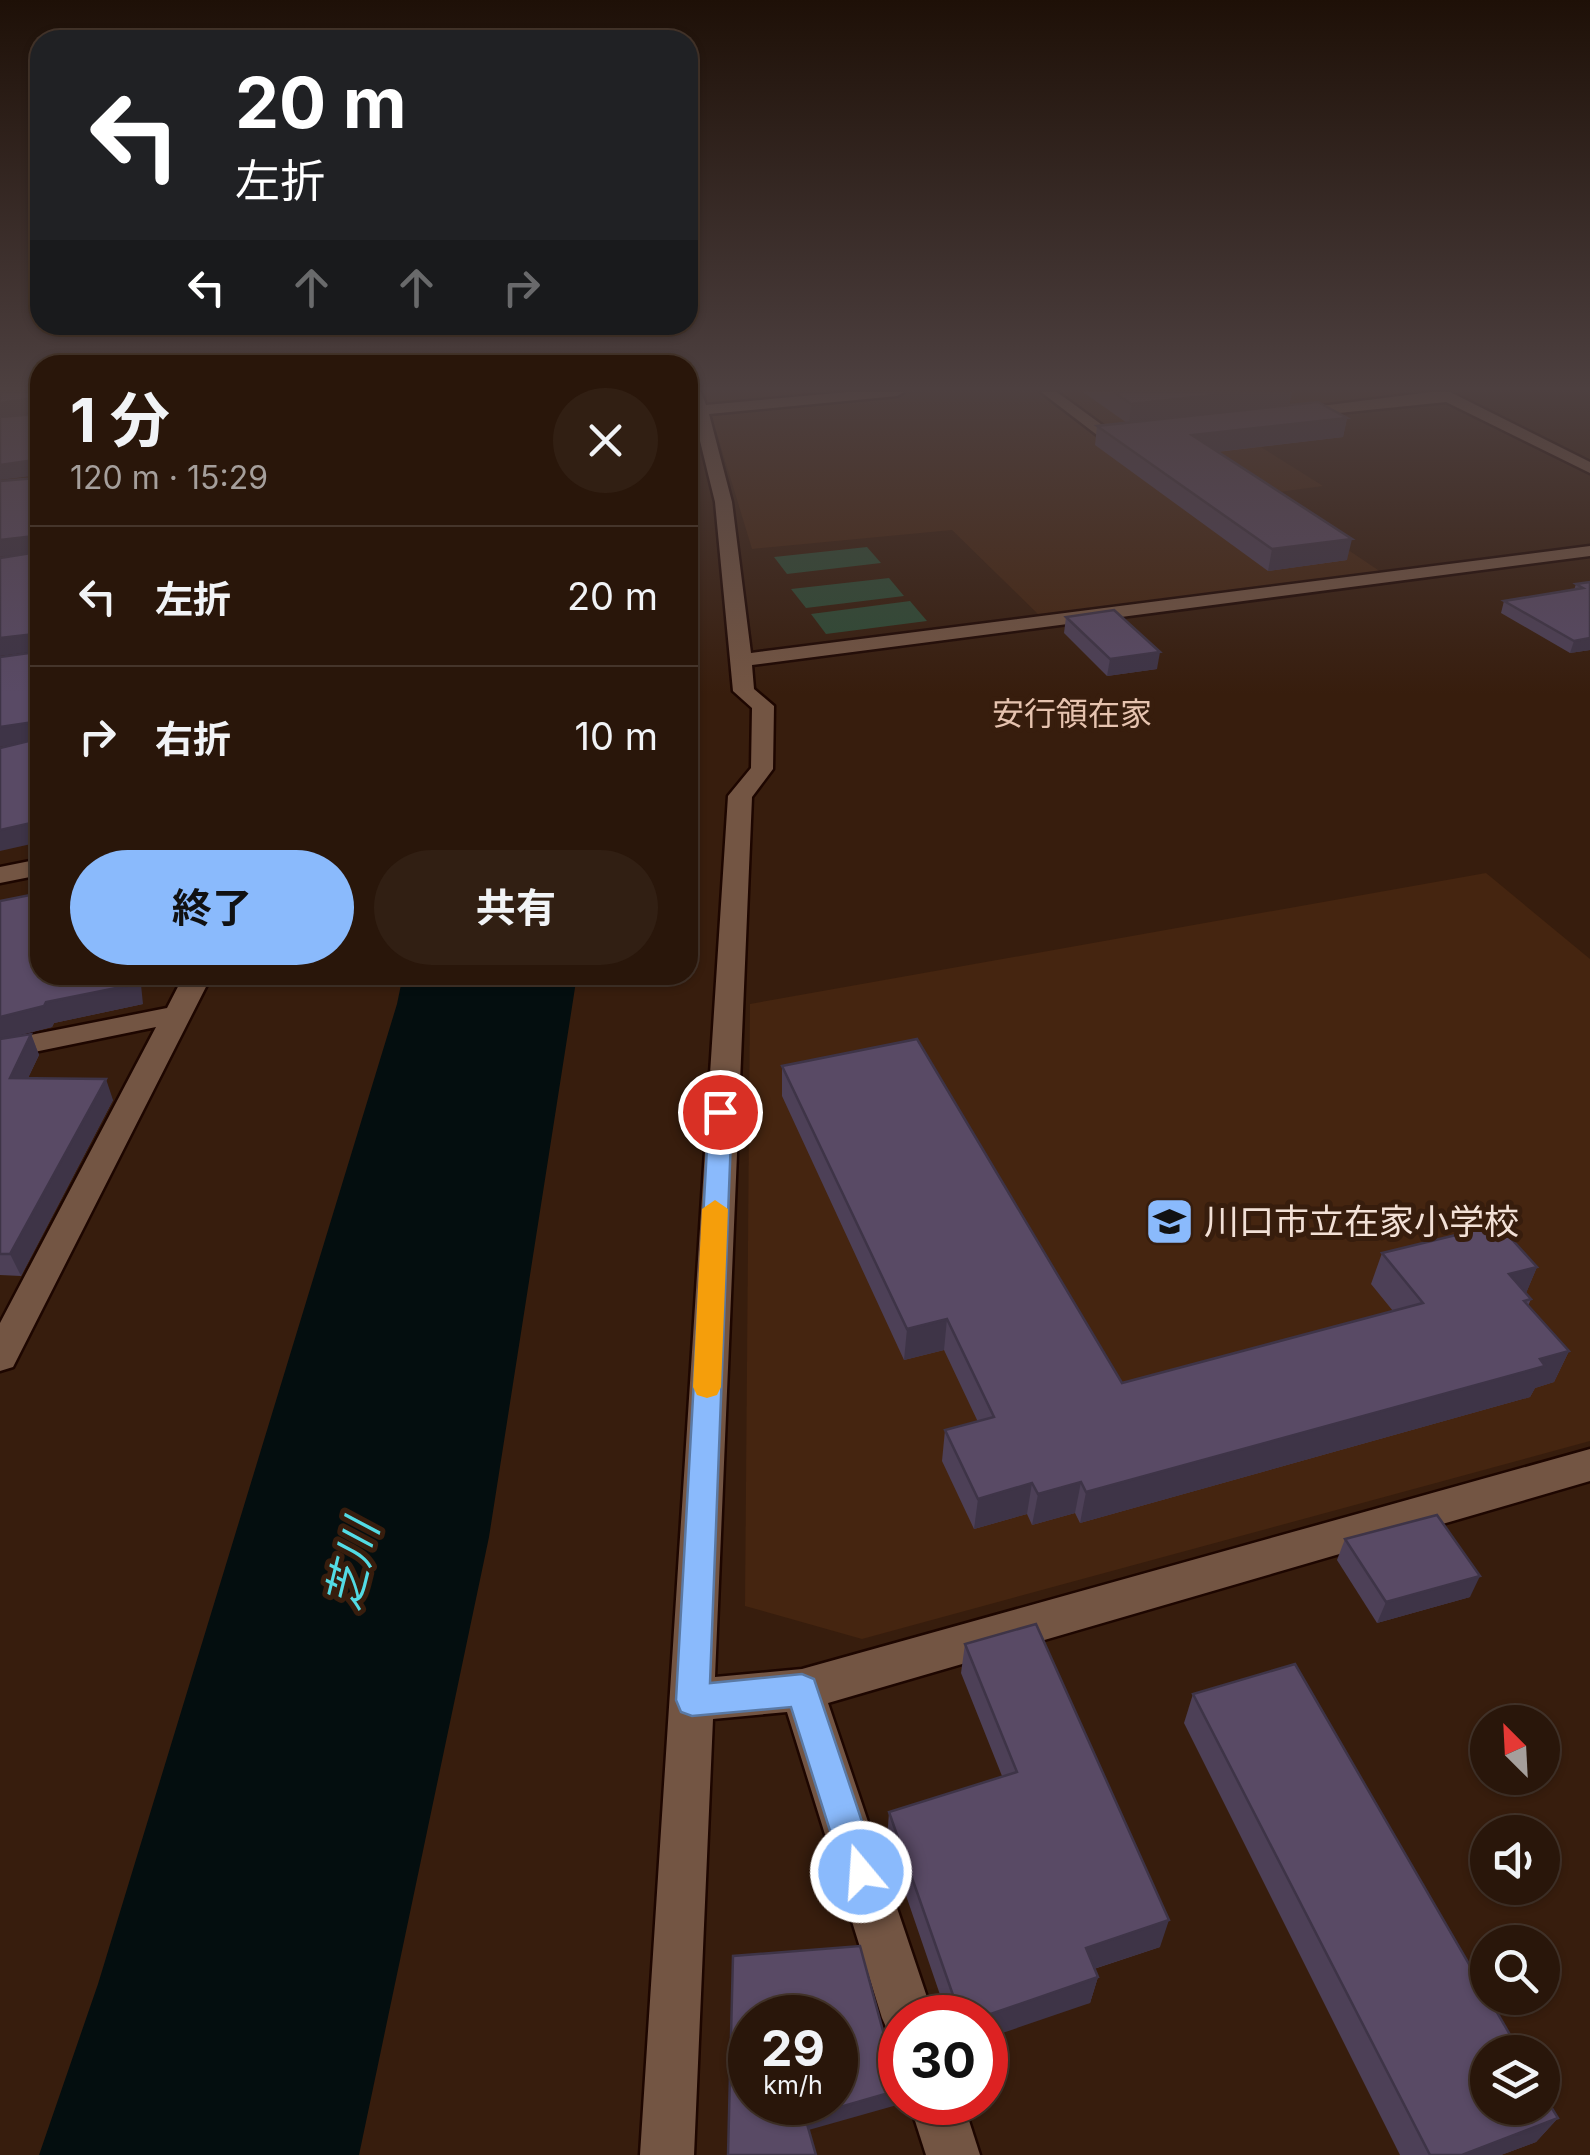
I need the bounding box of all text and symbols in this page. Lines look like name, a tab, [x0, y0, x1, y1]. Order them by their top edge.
text: 20 m	[235, 60, 407, 145]
icon: left	[70, 70, 200, 200]
text: 左折	[235, 153, 325, 208]
icon: left	[179, 260, 234, 315]
icon: ahead	[284, 260, 339, 315]
icon: ahead	[389, 260, 444, 315]
icon: right	[494, 260, 549, 315]
text: 1 分	[70, 384, 170, 456]
button: close	[553, 388, 658, 493]
text: 120 m · 15:29	[70, 458, 268, 497]
icon: left	[70, 569, 125, 624]
text: 20 m	[567, 573, 658, 619]
text: 左折	[155, 576, 231, 622]
district label: 安行領在家	[992, 694, 1152, 733]
icon: right	[70, 709, 125, 764]
text: 10 m	[575, 713, 658, 759]
text: 右折	[155, 716, 231, 762]
button: 終了	[70, 850, 354, 965]
button: 共有	[374, 850, 658, 965]
pin	[678, 1070, 763, 1155]
icon: arrive	[693, 1085, 748, 1140]
school or university icon: 川口市立在家小学校	[1143, 1196, 1195, 1248]
place label: 川口市立在家小学校	[1204, 1200, 1519, 1242]
water label: 芝川	[314, 1511, 390, 1615]
north arrow	[1470, 1705, 1560, 1795]
map controls	[1470, 1705, 1560, 2125]
button: sound	[1470, 1815, 1560, 1905]
position arrow	[809, 1820, 913, 1924]
button: search	[1470, 1925, 1560, 2015]
speed limit sign: 30	[878, 1995, 1008, 2125]
text: 29	[761, 2018, 825, 2078]
button: layers	[1470, 2035, 1560, 2125]
text: km/h	[763, 2070, 823, 2100]

